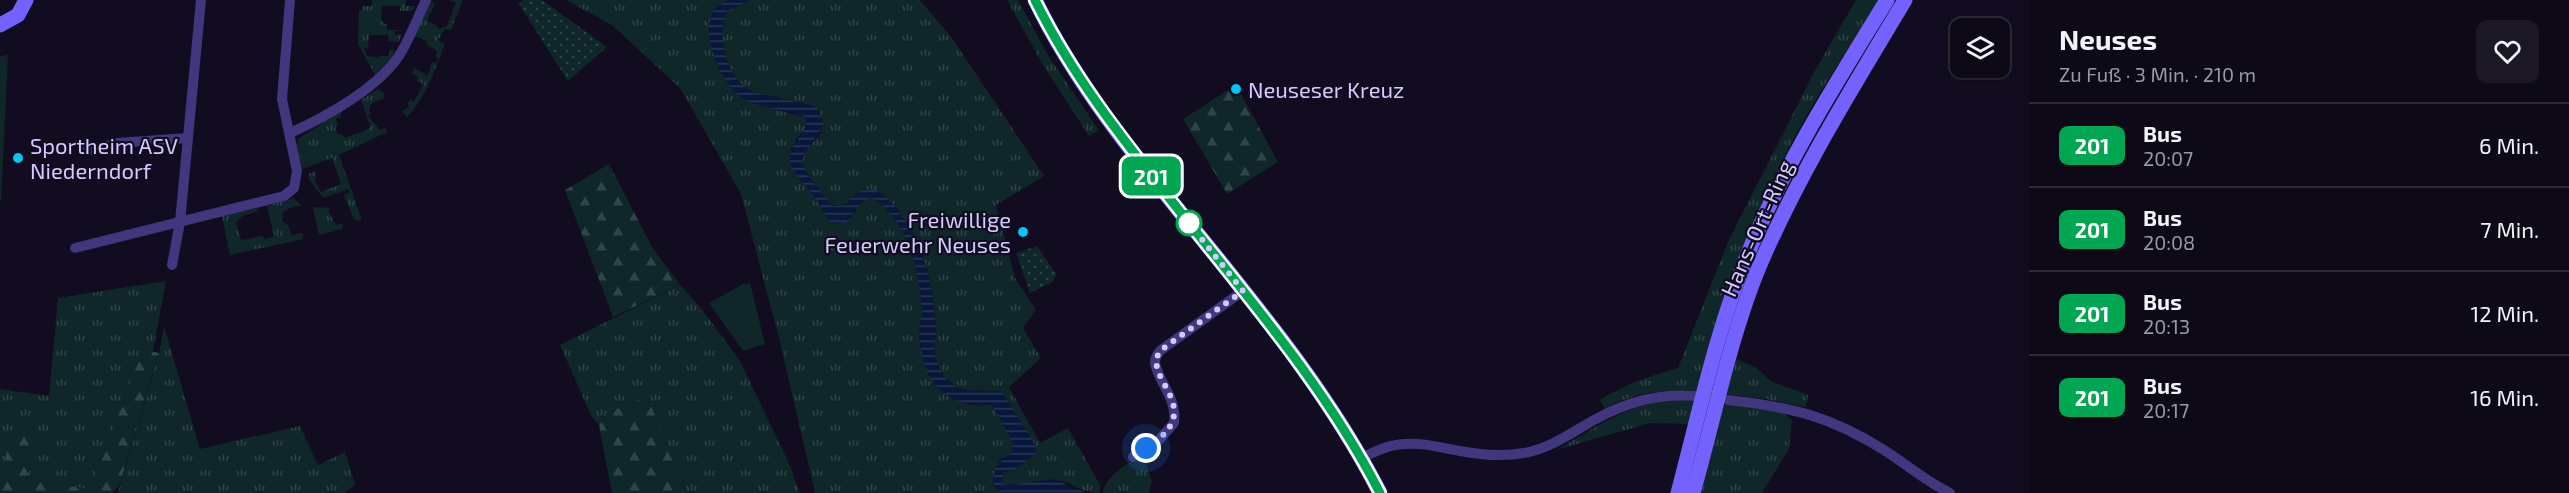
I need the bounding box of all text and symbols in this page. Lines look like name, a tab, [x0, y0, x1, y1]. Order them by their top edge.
map controls	[1950, 18, 2010, 78]
button: layers	[1950, 18, 2010, 78]
button: heart	[2476, 20, 2539, 83]
text: Neuses	[2059, 22, 2157, 56]
text: Zu Fuß · 3 Min. · 210 m	[2059, 62, 2256, 86]
place label: Neuseser Kreuz	[1248, 76, 1404, 102]
marker: Neuseser Kreuz	[1229, 82, 1243, 96]
text: Bus	[2143, 120, 2182, 146]
place label: Sportheim ASV Niederndorf	[30, 132, 179, 183]
text: 6 Min.	[2479, 132, 2539, 158]
text: 201	[2075, 133, 2109, 158]
text: 20:07	[2143, 146, 2193, 170]
marker: Sportheim ASV Niederndorf	[11, 151, 25, 165]
line badge: 201	[1116, 156, 1186, 195]
street label: Hans-Ort-Ring	[1714, 156, 1798, 300]
text: 201	[1134, 164, 1168, 189]
text: Bus	[2143, 204, 2182, 230]
place label: Freiwillige Feuerwehr Neuses	[825, 206, 1011, 257]
unlabelled marker	[1176, 210, 1202, 236]
text: 7 Min.	[2480, 216, 2539, 242]
text: 201	[2075, 217, 2109, 242]
marker: Freiwillige Feuerwehr Neuses	[1016, 225, 1030, 239]
text: 20:08	[2143, 230, 2195, 254]
text: Bus	[2143, 288, 2182, 314]
text: 12 Min.	[2470, 300, 2539, 326]
text: 201	[2075, 301, 2109, 326]
text: 20:13	[2143, 314, 2190, 338]
text: Bus	[2143, 372, 2182, 398]
text: 16 Min.	[2470, 384, 2539, 410]
text: 201	[2075, 385, 2109, 410]
text: 20:17	[2143, 398, 2189, 422]
your location	[1131, 433, 1161, 463]

